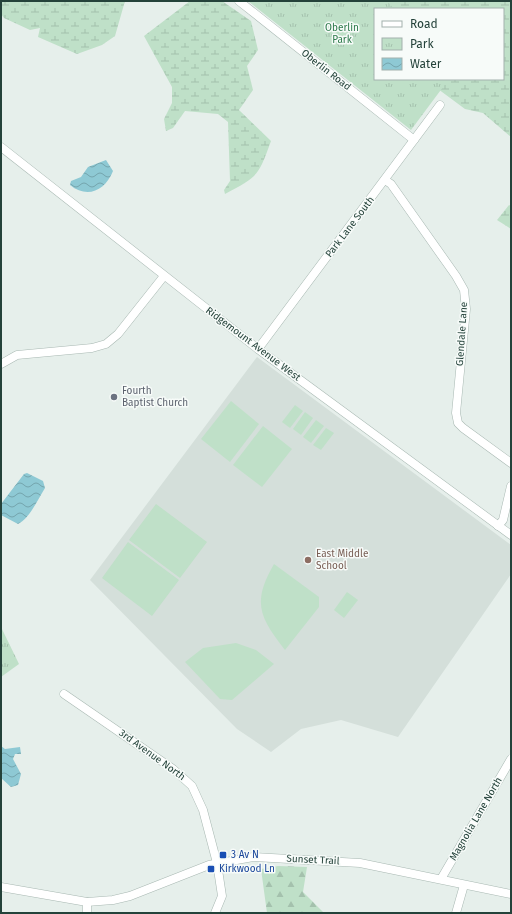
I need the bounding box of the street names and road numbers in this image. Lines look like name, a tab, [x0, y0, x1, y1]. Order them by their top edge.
street label: Oberlin Road	[299, 47, 353, 93]
street label: Park Lane South	[323, 194, 377, 260]
street label: Glendale Lane	[454, 301, 470, 367]
street label: Ridgemount Avenue West	[203, 304, 303, 384]
street label: 3rd Avenue North	[117, 727, 187, 783]
street label: Magnolia Lane North	[447, 775, 505, 863]
street label: Sunset Trail	[286, 853, 340, 867]

